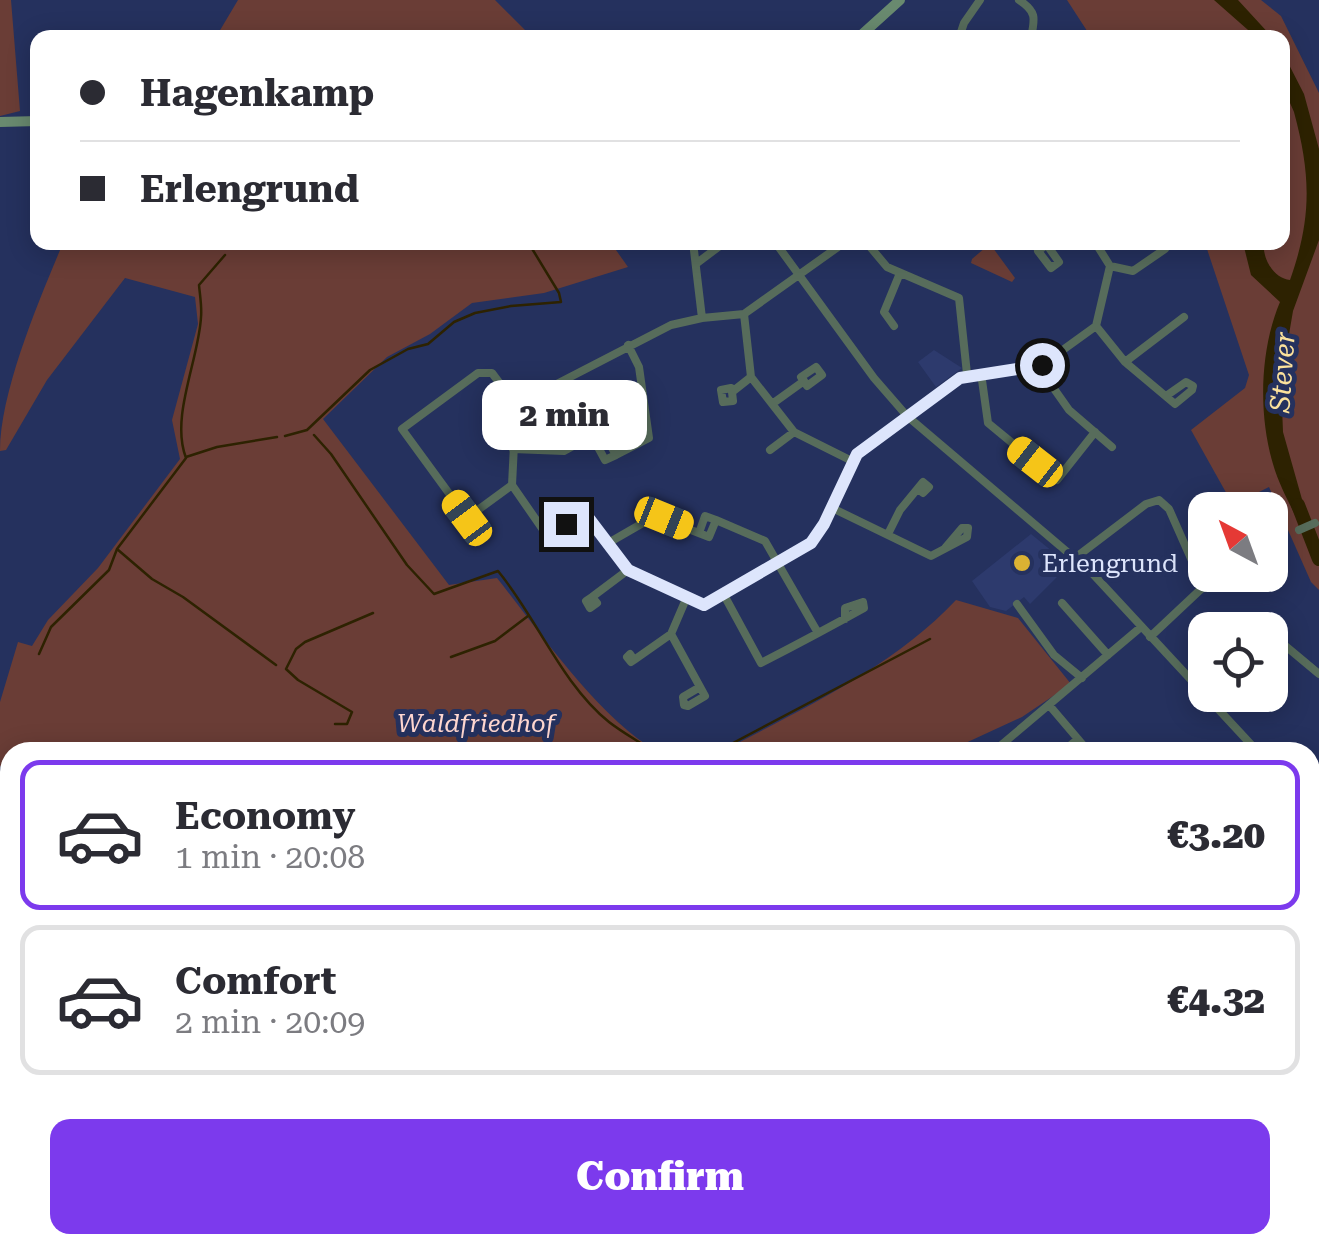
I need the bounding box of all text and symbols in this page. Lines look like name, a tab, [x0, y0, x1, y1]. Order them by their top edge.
text: Hagenkamp	[140, 71, 374, 115]
text: Erlengrund	[140, 167, 359, 211]
water label: Stever	[1263, 330, 1302, 415]
route start	[1020, 343, 1065, 388]
callout: 2 min	[484, 379, 648, 449]
text: 2 min	[520, 396, 609, 434]
car	[1002, 432, 1068, 492]
car	[437, 485, 497, 551]
north arrow	[1188, 492, 1288, 592]
map controls	[1188, 492, 1288, 712]
car	[631, 493, 697, 543]
route end	[544, 502, 589, 547]
place label: Erlengrund	[1042, 549, 1178, 578]
marker: Erlengrund	[1011, 552, 1033, 574]
button: locate	[1188, 612, 1288, 712]
park label: Waldfriedhof	[397, 709, 558, 738]
icon: car	[55, 790, 145, 880]
text: Economy	[175, 794, 355, 838]
text: €3.20	[1167, 813, 1265, 857]
text: 1 min · 20:08	[175, 838, 365, 876]
icon: car	[55, 955, 145, 1045]
text: Comfort	[175, 959, 336, 1003]
text: €4.32	[1167, 978, 1265, 1022]
text: 2 min · 20:09	[175, 1003, 365, 1041]
button: Confirm	[50, 1119, 1270, 1234]

